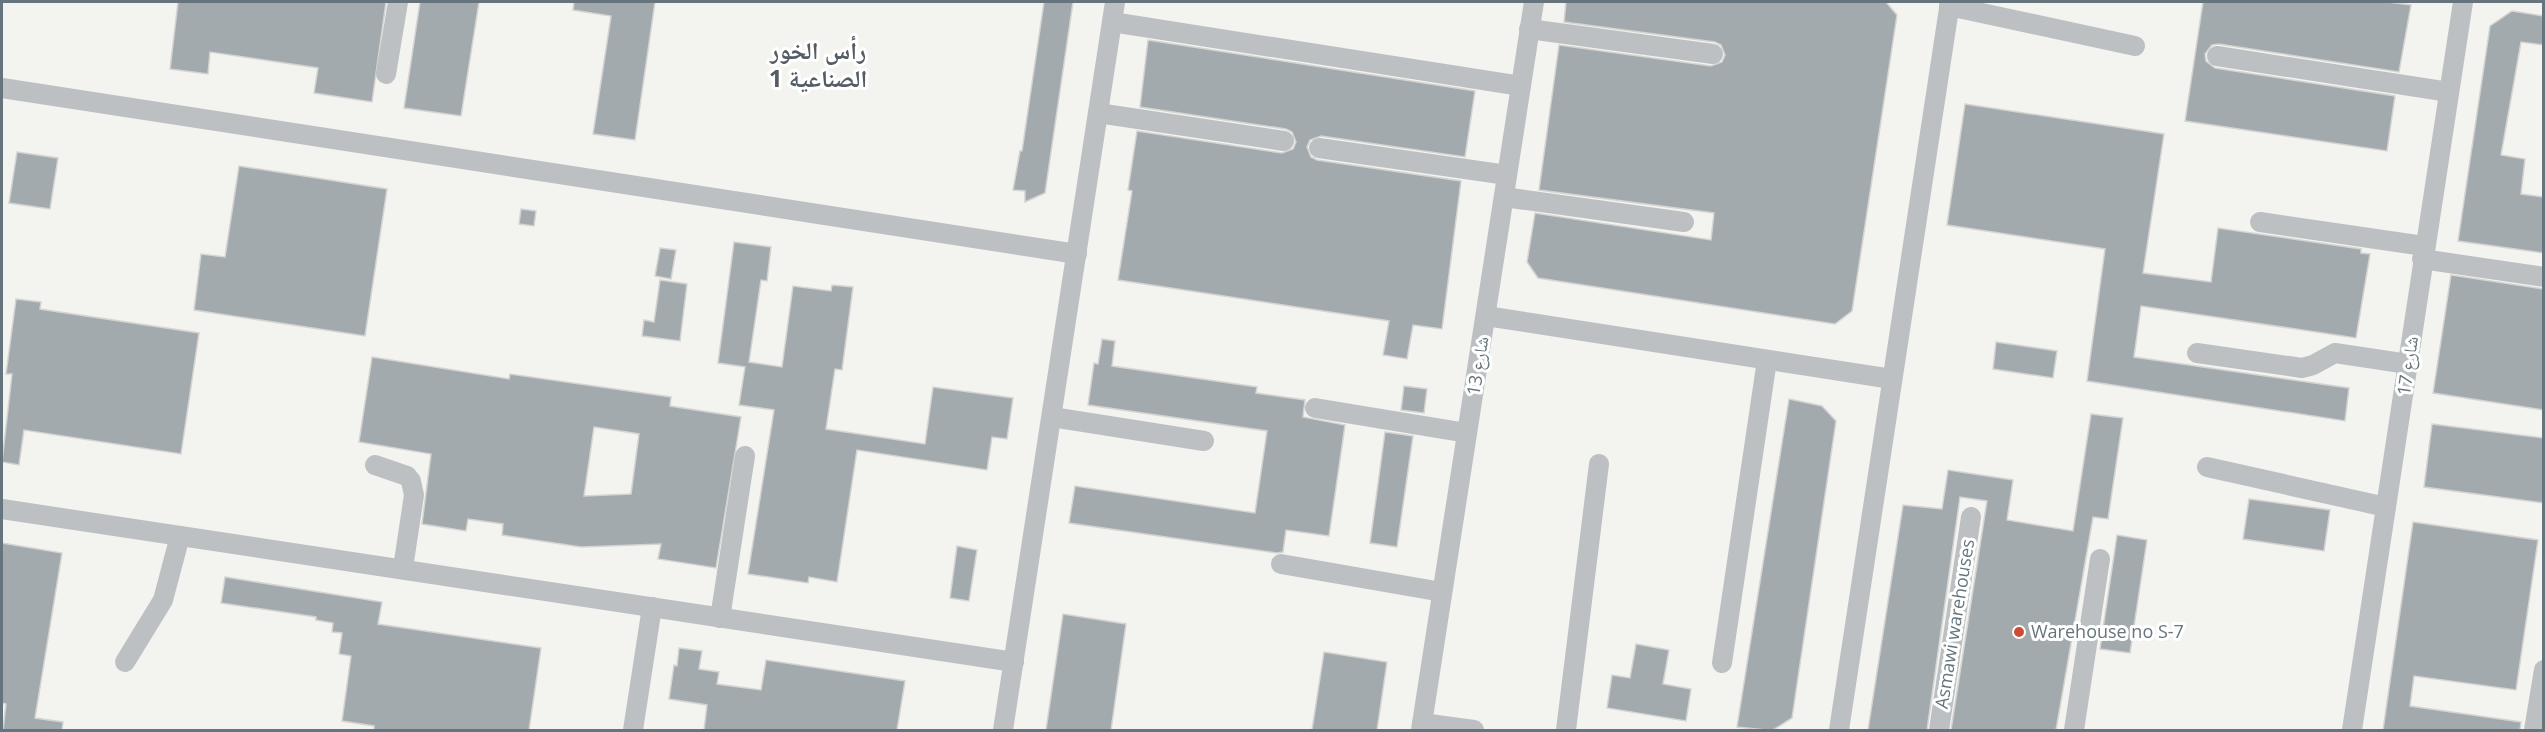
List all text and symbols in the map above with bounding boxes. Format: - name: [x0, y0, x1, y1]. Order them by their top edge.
- district label: رأس الخور الصناعية 1: [769, 33, 867, 94]
- street label: شارع 13: [1461, 335, 1494, 397]
- street label: شارع 17: [2391, 335, 2423, 397]
- street label: Asmawi warehouses: [1929, 537, 1979, 710]
- place label: Warehouse no S-7: [2031, 619, 2184, 643]
- marker: Warehouse no S-7: [2012, 625, 2026, 639]

